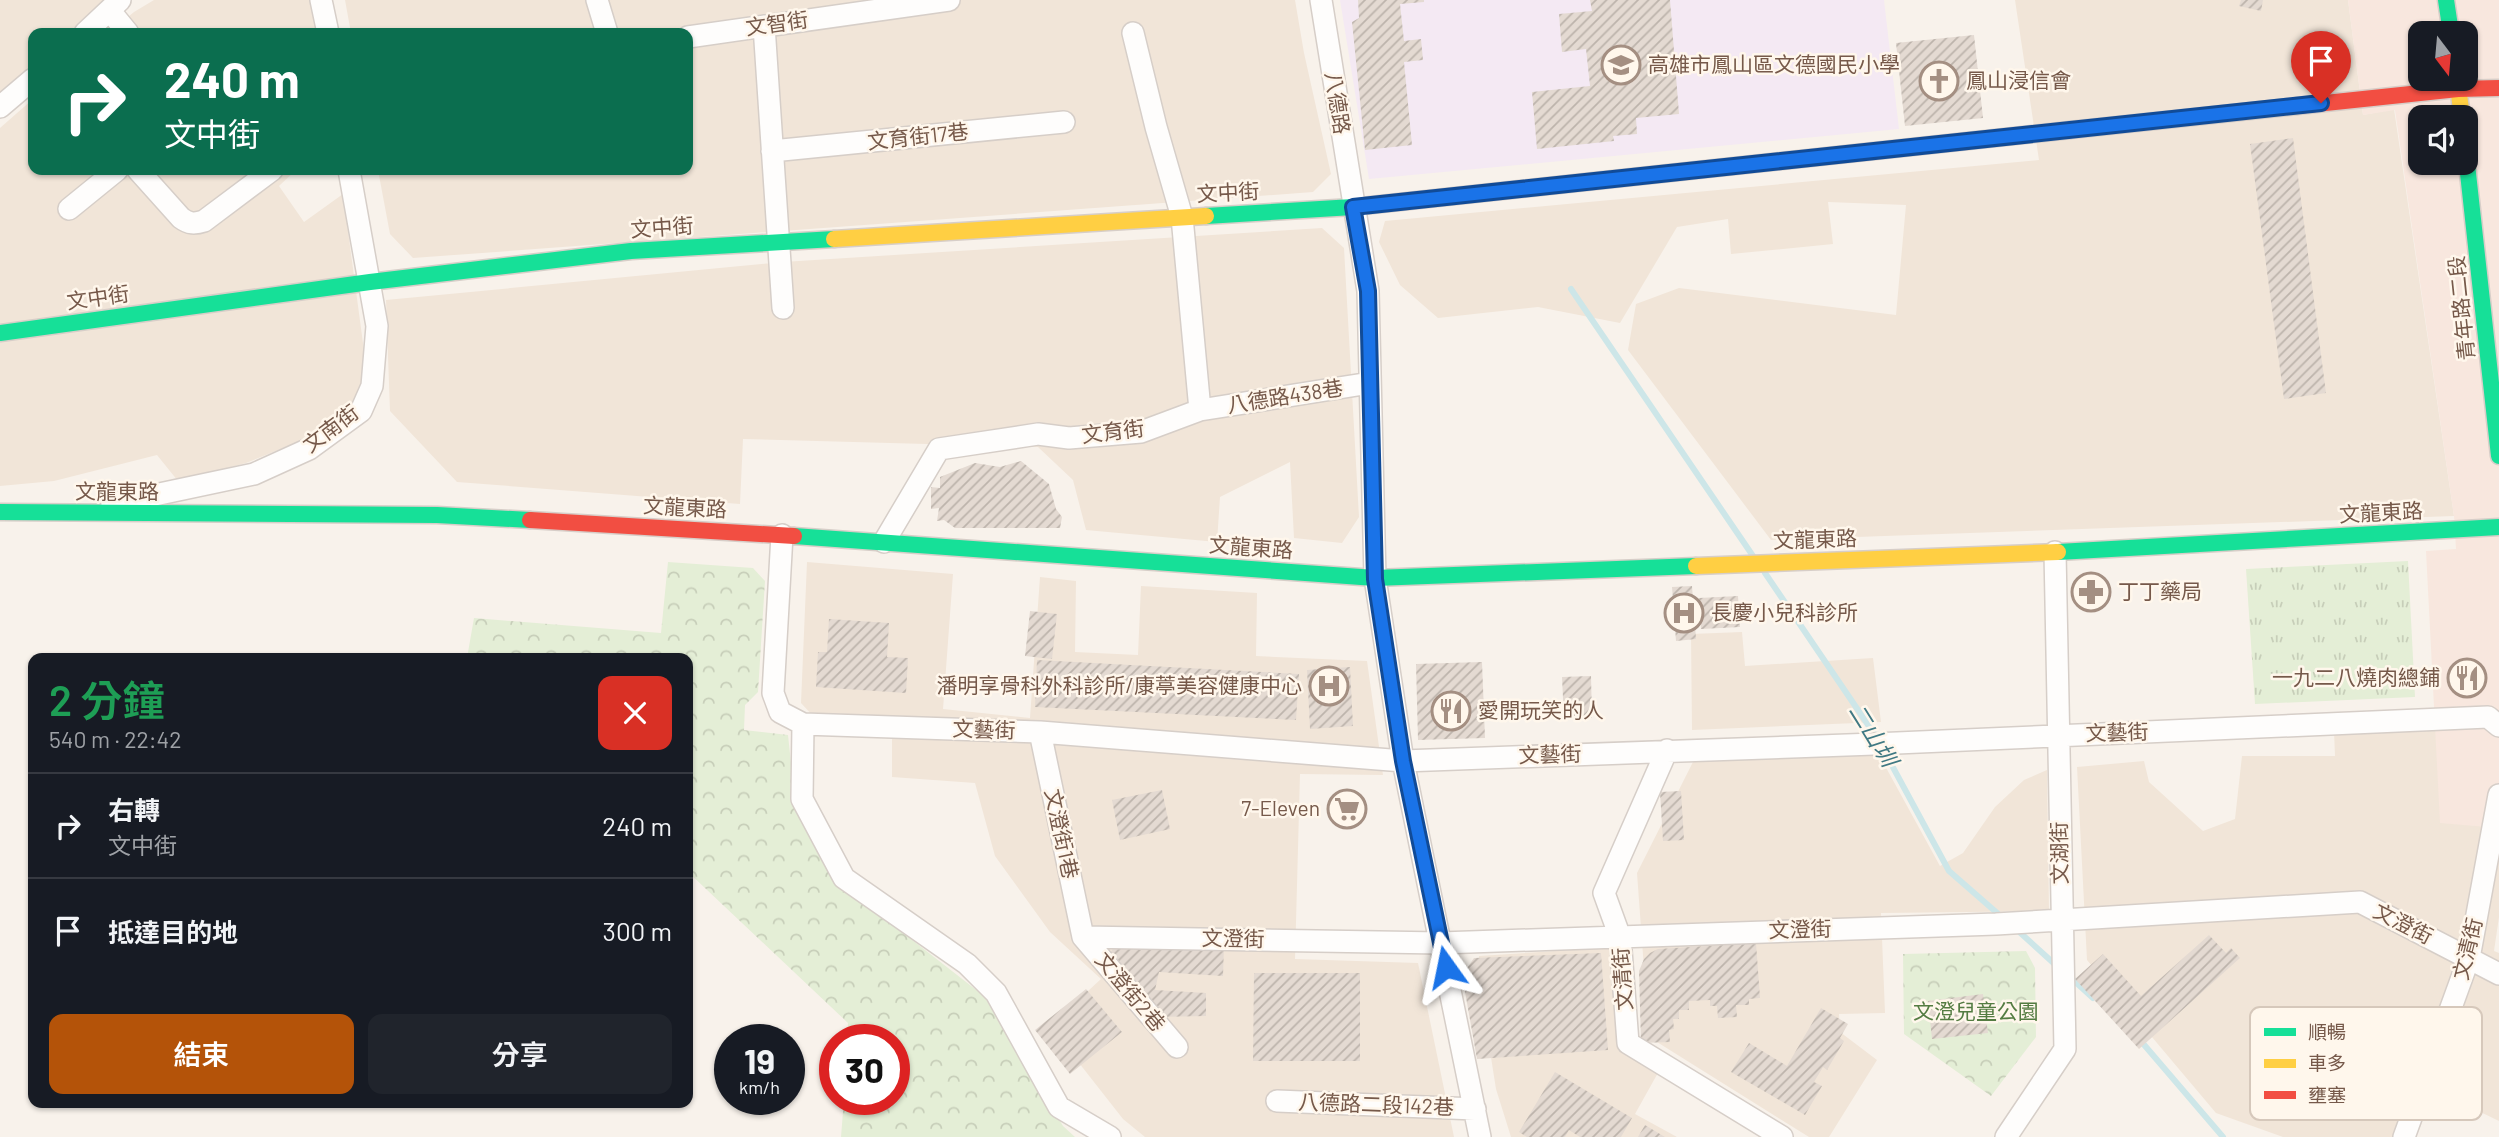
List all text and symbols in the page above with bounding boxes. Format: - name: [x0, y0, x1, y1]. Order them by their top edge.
- street label: 文智街: [744, 6, 810, 39]
- north arrow: [2408, 21, 2478, 91]
- map controls: [2408, 21, 2478, 175]
- pin: [2291, 31, 2351, 103]
- icon: arrive: [2302, 42, 2340, 80]
- school or university icon: 高雄市鳳山區文德國民小學: [1600, 44, 1642, 86]
- text: 240 m: [164, 49, 300, 108]
- place label: 高雄市鳳山區文德國民小學: [1648, 51, 1900, 76]
- icon: right: [49, 56, 140, 147]
- church icon: 鳳山浸信會: [1918, 60, 1960, 102]
- place label: 鳳山浸信會: [1966, 67, 2071, 92]
- street label: 八德路: [1321, 70, 1356, 136]
- button: sound: [2408, 105, 2478, 175]
- text: 文中街: [164, 114, 260, 152]
- street label: 文育街17巷: [866, 118, 970, 153]
- street label: 文中街: [1196, 177, 1260, 206]
- street label: 文中街: [630, 212, 694, 241]
- street label: 青年路二段: [2443, 255, 2478, 362]
- street label: 文中街: [65, 280, 131, 313]
- street label: 八德路438巷: [1225, 374, 1345, 417]
- street label: 文南街: [297, 399, 363, 457]
- street label: 文育街: [1080, 414, 1146, 447]
- street label: 文龍東路: [75, 478, 159, 503]
- street label: 文龍東路: [642, 492, 728, 521]
- street label: 文龍東路: [2338, 497, 2424, 526]
- street label: 文龍東路: [1773, 525, 1857, 552]
- street label: 文龍東路: [1208, 531, 1294, 562]
- pharmacy icon: 丁丁藥局: [2070, 571, 2112, 613]
- place label: 丁丁藥局: [2118, 578, 2202, 603]
- hospital icon: 長慶小兒科診所: [1663, 592, 1705, 634]
- place label: 長慶小兒科診所: [1711, 599, 1858, 624]
- restaurant icon: 一九二八燒肉總鋪: [2446, 657, 2488, 699]
- place label: 一九二八燒肉總鋪: [2272, 664, 2440, 689]
- hospital icon: 潘明享骨科外科診所/康葶美容健康中心: [1308, 665, 1350, 707]
- place label: 潘明享骨科外科診所/康葶美容健康中心: [937, 672, 1302, 697]
- text: 2 分鐘: [49, 674, 165, 724]
- button: close: [598, 676, 672, 750]
- restaurant icon: 愛開玩笑的人: [1430, 690, 1472, 732]
- place label: 愛開玩笑的人: [1478, 697, 1604, 722]
- water label: 二山圳: [1844, 698, 1906, 774]
- street label: 文藝街: [952, 715, 1016, 742]
- street label: 文藝街: [2085, 718, 2149, 745]
- text: 540 m · 22:42: [49, 725, 182, 753]
- street label: 文藝街: [1518, 740, 1582, 767]
- street label: 文澄街1巷: [1041, 786, 1084, 881]
- supermarket icon: 7-Eleven: [1326, 788, 1368, 830]
- text: 右轉: [108, 794, 160, 825]
- place label: 7-Eleven: [1241, 795, 1320, 820]
- icon: right: [49, 807, 87, 845]
- text: 240 m: [602, 810, 672, 841]
- street label: 文湖街: [2045, 821, 2072, 885]
- text: 文中街: [108, 831, 177, 859]
- street label: 文澄街: [2370, 897, 2437, 948]
- icon: arrive: [49, 912, 87, 950]
- text: 300 m: [603, 915, 672, 946]
- street label: 文澄街: [1768, 915, 1832, 942]
- street label: 文清街: [2447, 915, 2486, 982]
- text: 抵達目的地: [108, 916, 238, 947]
- street label: 文澄街: [1201, 924, 1265, 951]
- position arrow: [1409, 930, 1483, 1004]
- street label: 文澄街2巷: [1091, 947, 1171, 1036]
- street label: 文清街: [1607, 947, 1636, 1011]
- park label: 文澄兒童公園: [1913, 998, 2039, 1023]
- legend: [2250, 1007, 2482, 1120]
- button: 結束: [49, 1014, 354, 1094]
- button: 分享: [368, 1014, 672, 1094]
- text: 順暢: [2308, 1020, 2346, 1043]
- speed limit sign: 30: [819, 1024, 910, 1115]
- text: 19: [744, 1039, 775, 1081]
- text: 車多: [2308, 1051, 2346, 1074]
- text: km/h: [739, 1076, 780, 1098]
- text: 壅塞: [2308, 1083, 2346, 1106]
- street label: 八德路二段142巷: [1298, 1088, 1455, 1119]

